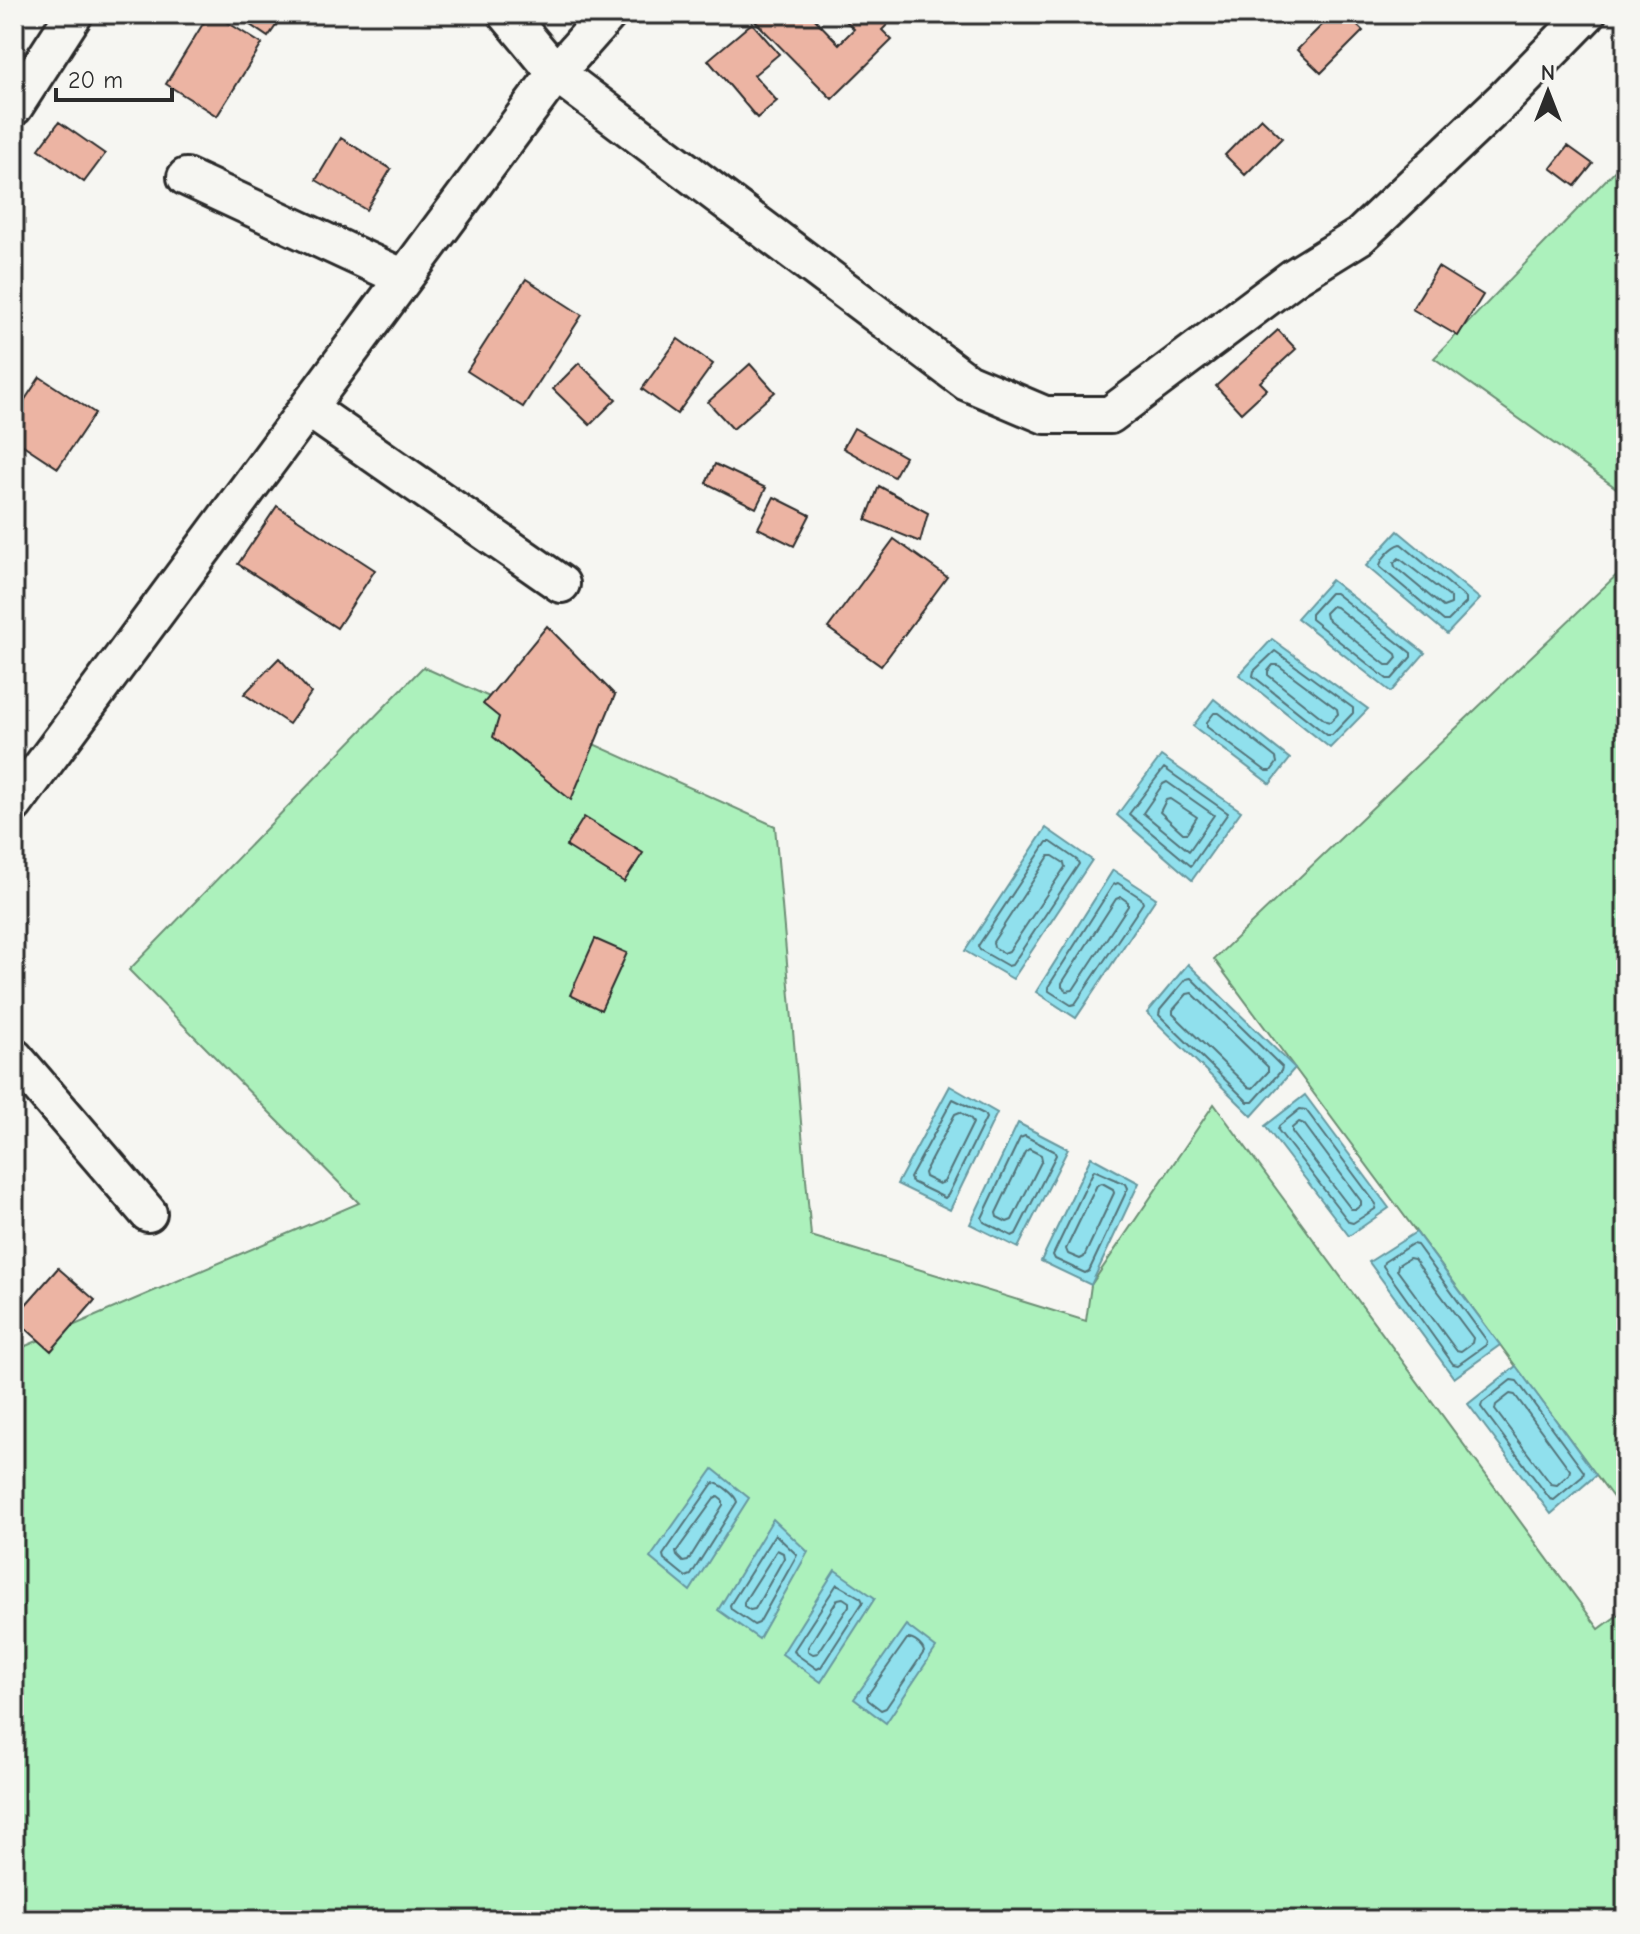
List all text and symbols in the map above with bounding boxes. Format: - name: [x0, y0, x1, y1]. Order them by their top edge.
- scale bar: [56, 52, 172, 102]
- north arrow: [1508, 52, 1588, 132]
- text: N: [1541, 60, 1555, 86]
- text: 20 m: [68, 66, 123, 94]

